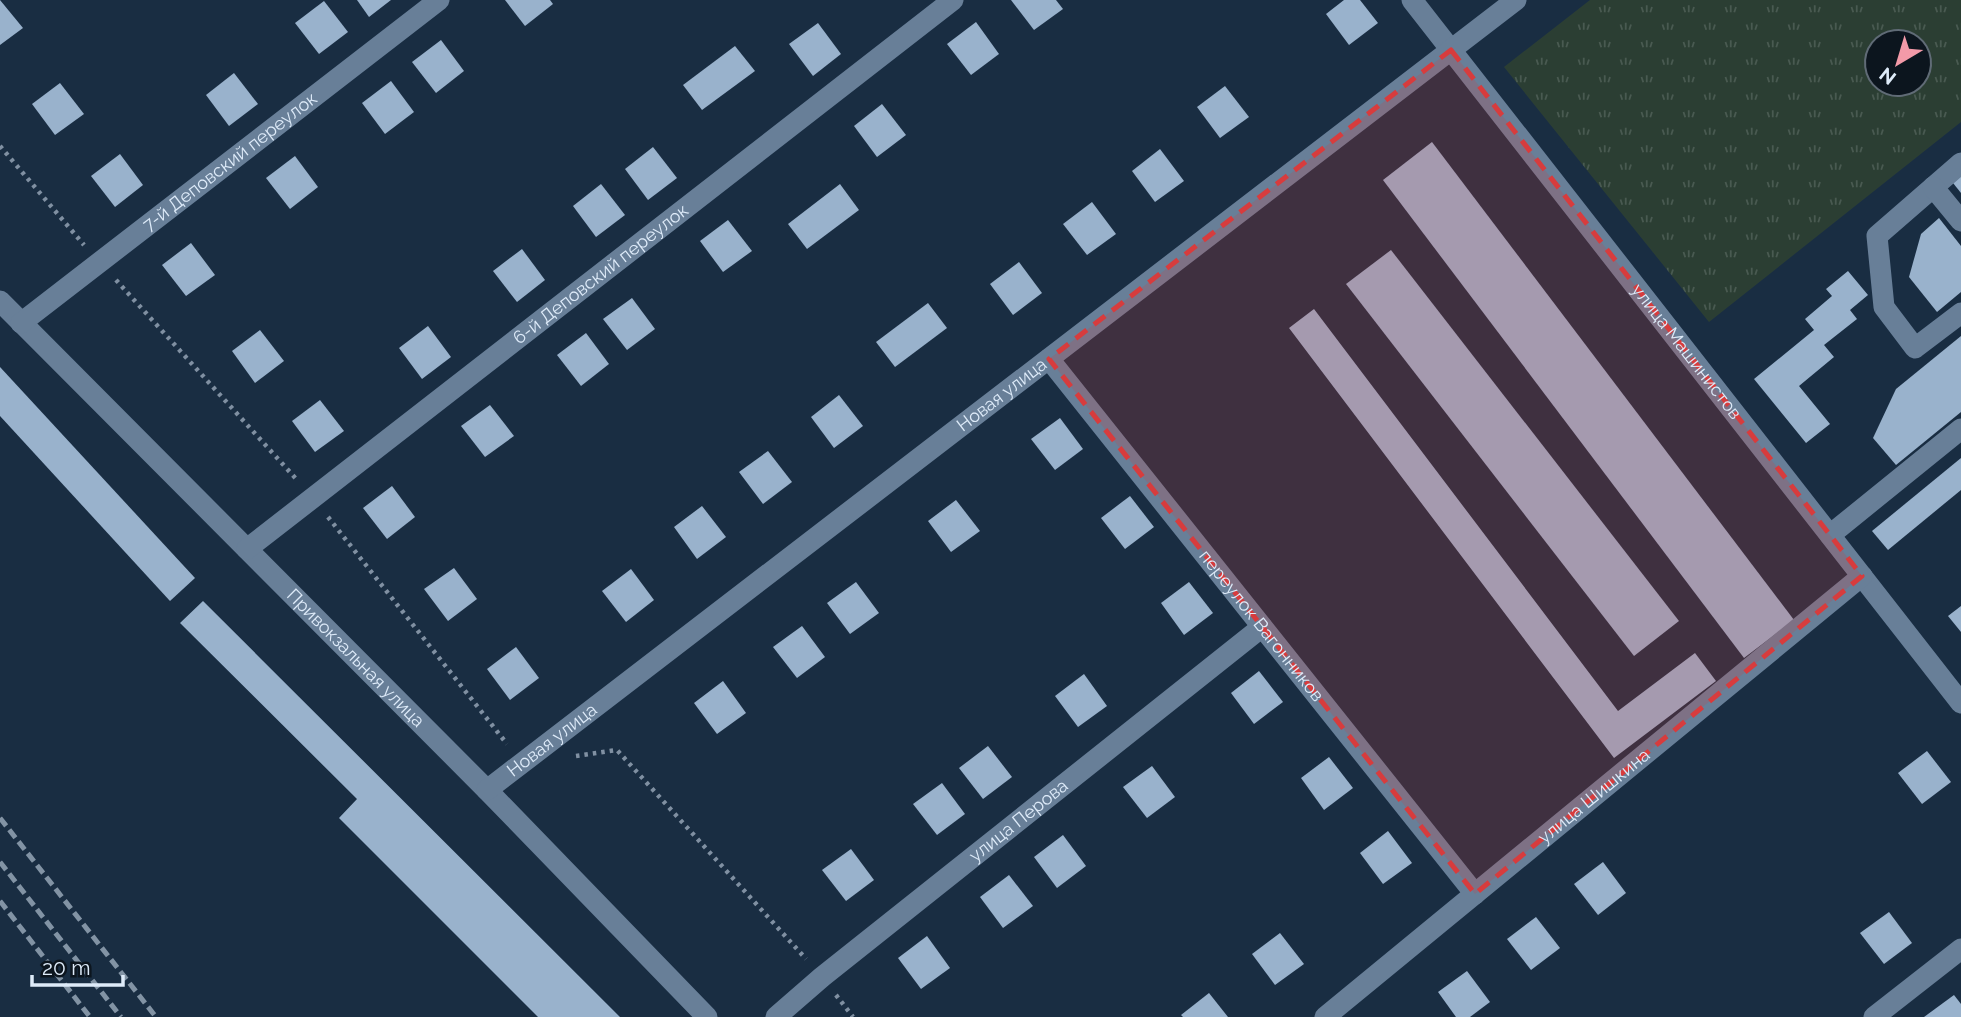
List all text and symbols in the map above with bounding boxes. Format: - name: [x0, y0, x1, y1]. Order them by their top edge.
- north arrow: [1863, 28, 1933, 98]
- text: N: [1875, 63, 1900, 90]
- street label: 7-й Деповский переулок: [138, 87, 321, 235]
- street label: 6-й Деповский переулок: [509, 199, 692, 348]
- street label: улица Машинистов: [1627, 279, 1746, 423]
- street label: Новая улица: [952, 353, 1051, 436]
- street label: переулок Вагонников: [1195, 545, 1328, 705]
- street label: Привокзальная улица: [283, 584, 429, 731]
- street label: Новая улица: [503, 699, 601, 781]
- street label: улица Шишкина: [1534, 744, 1654, 848]
- street label: улица Перова: [965, 775, 1072, 866]
- scale bar: [32, 944, 122, 988]
- text: 20 m: [42, 955, 90, 980]

